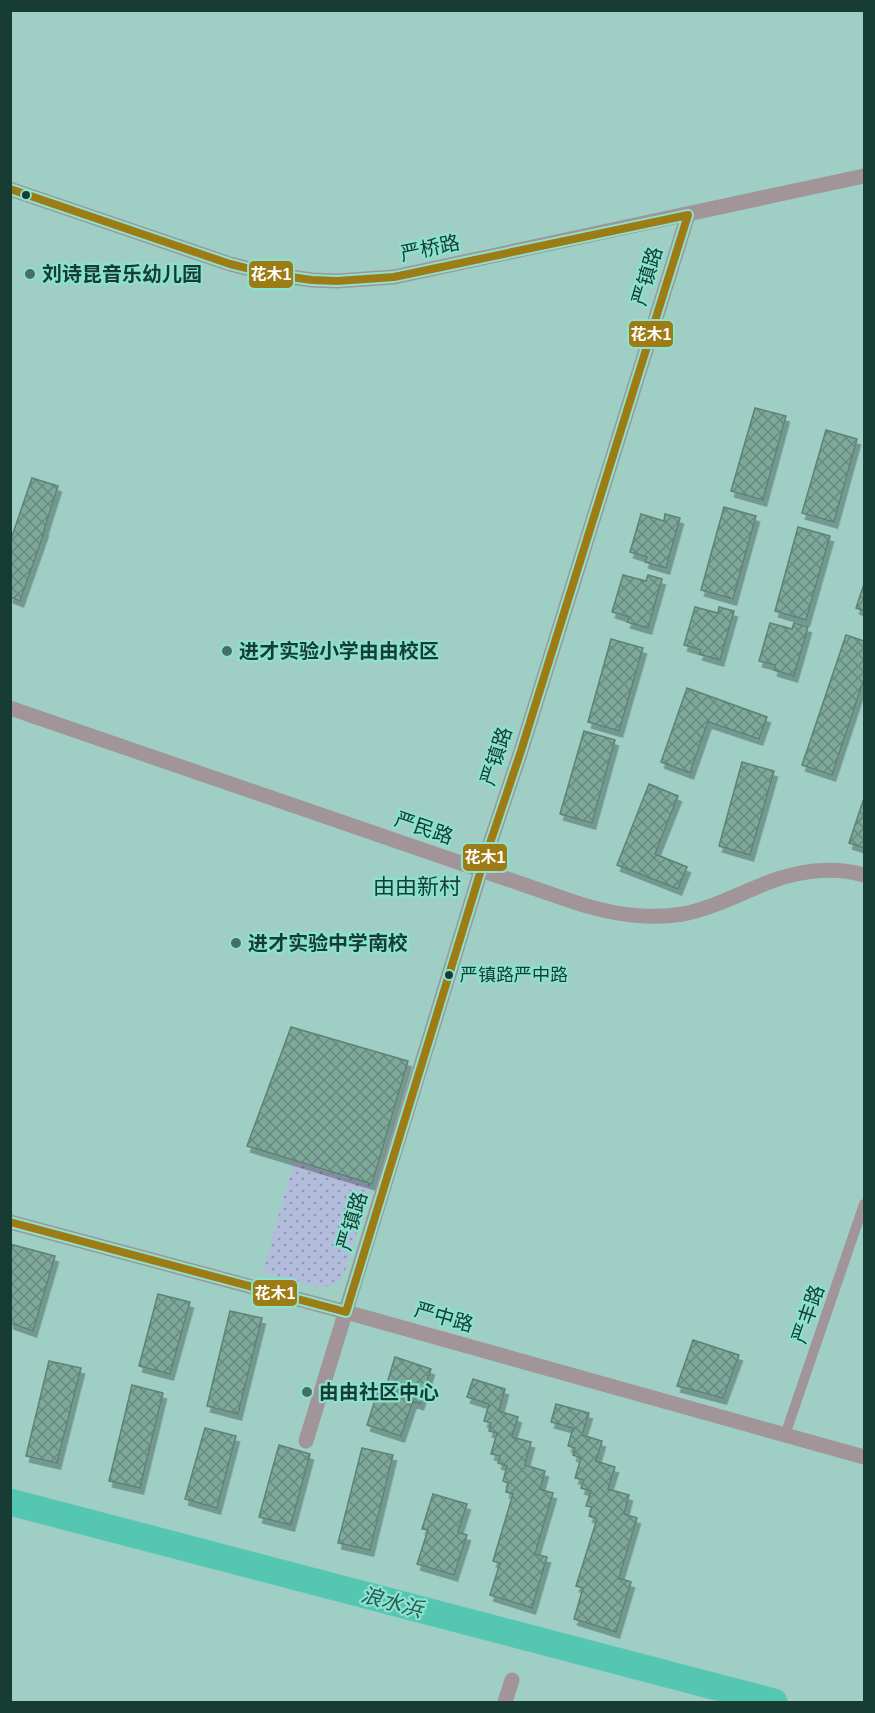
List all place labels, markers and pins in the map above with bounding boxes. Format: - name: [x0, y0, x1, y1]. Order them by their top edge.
- unlabelled marker: [20, 189, 32, 201]
- place label: 刘诗昆音乐幼儿园: [42, 263, 202, 285]
- marker: 刘诗昆音乐幼儿园: [23, 267, 37, 281]
- place label: 进才实验小学由由校区: [239, 640, 439, 662]
- marker: 进才实验小学由由校区: [220, 644, 234, 658]
- place label: 进才实验中学南校: [248, 932, 408, 954]
- marker: 进才实验中学南校: [229, 936, 243, 950]
- place label: 严镇路严中路: [460, 965, 568, 985]
- marker: 严镇路严中路: [443, 969, 455, 981]
- place label: 由由社区中心: [319, 1381, 439, 1403]
- marker: 由由社区中心: [300, 1385, 314, 1399]

